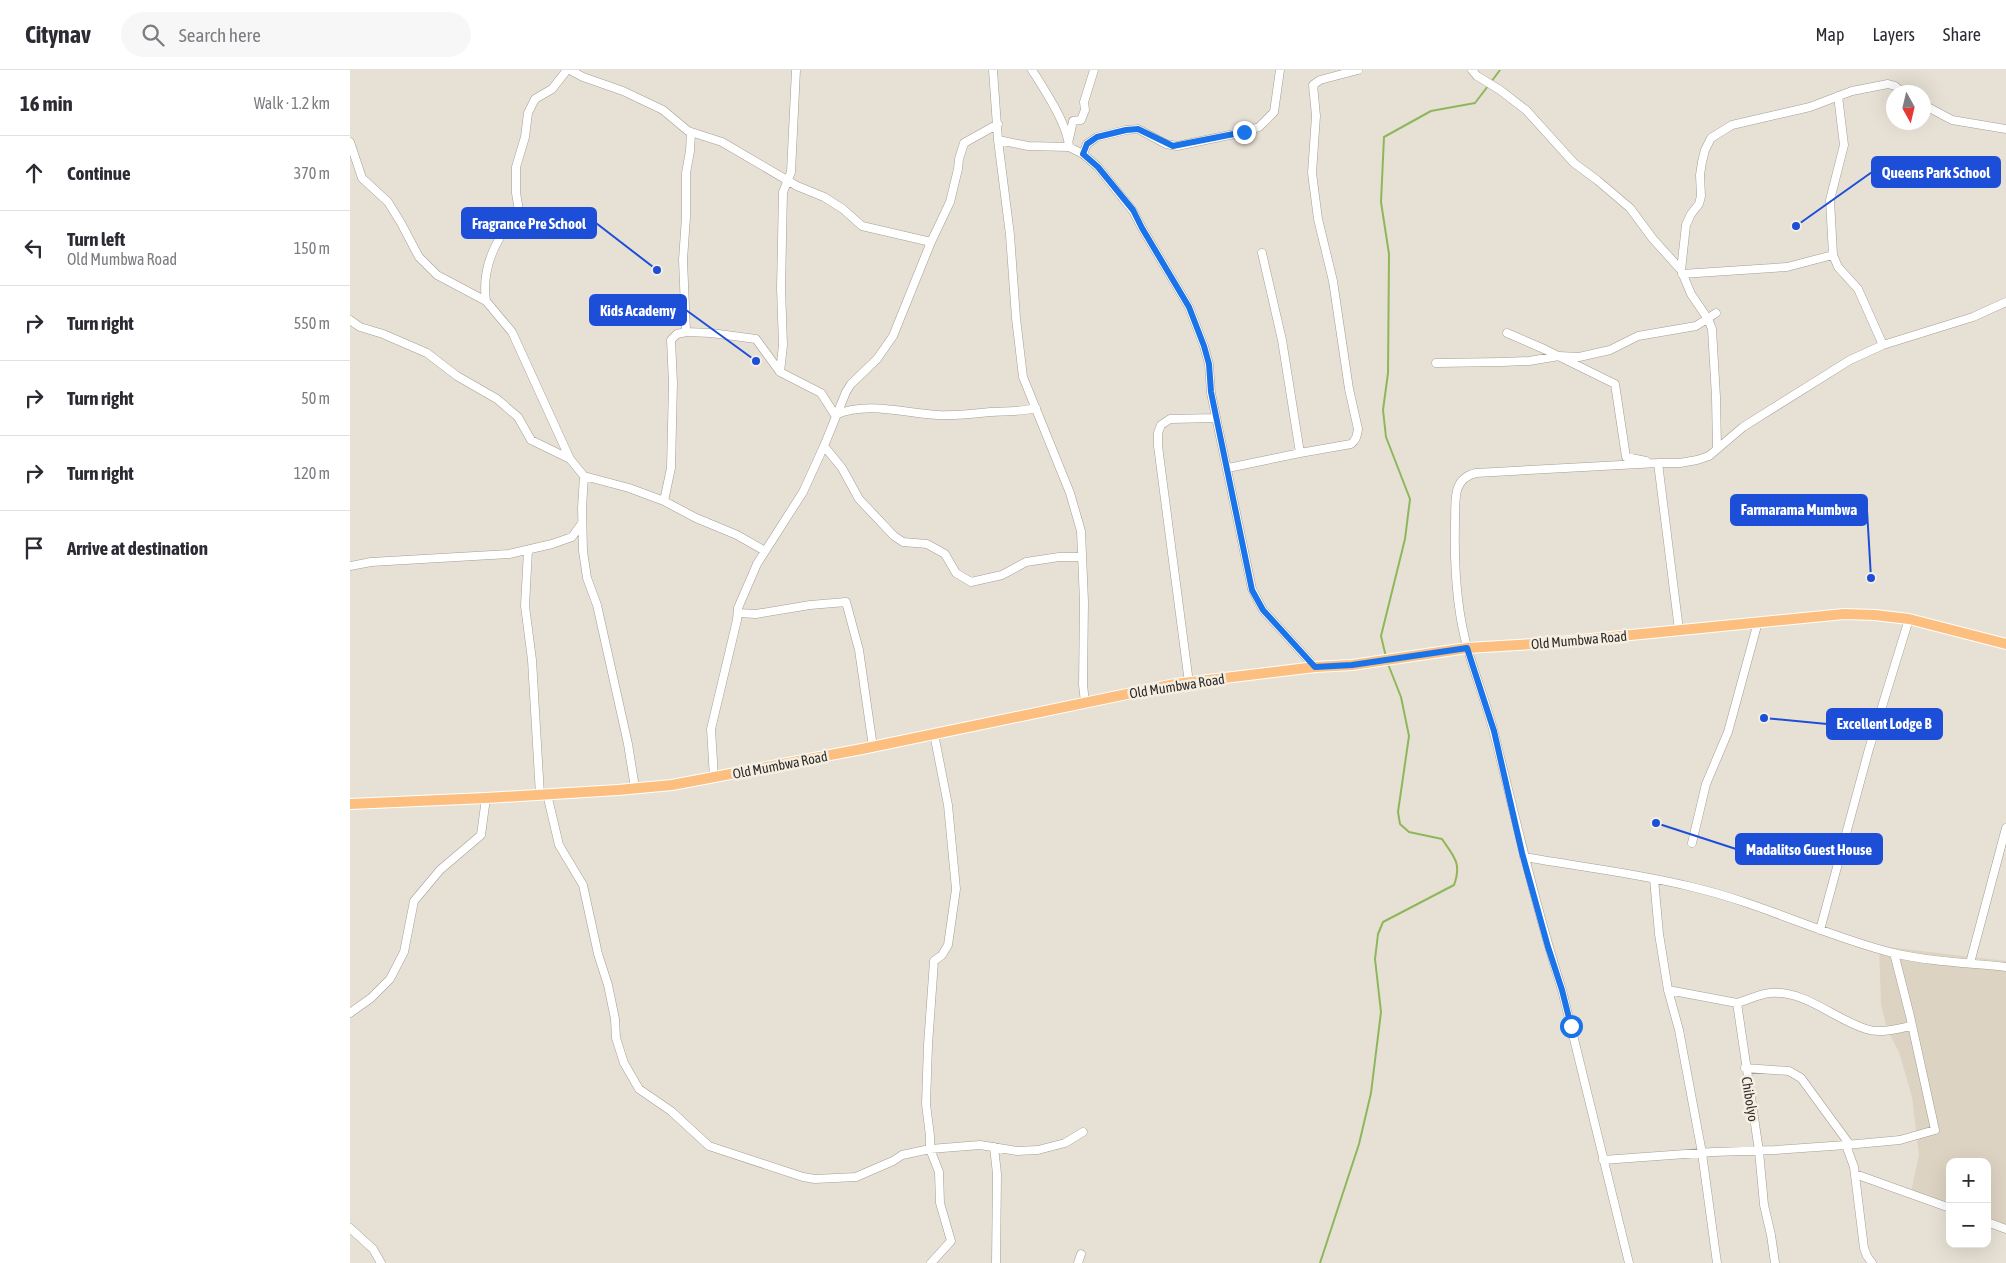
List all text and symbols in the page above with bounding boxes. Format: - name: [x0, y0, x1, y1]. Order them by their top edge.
- search box: [121, 12, 471, 57]
- text: Citynav: [25, 21, 91, 48]
- icon: search: [139, 21, 167, 49]
- text: Search here: [179, 24, 261, 46]
- text: Map: [1815, 24, 1844, 45]
- text: Layers: [1872, 24, 1915, 45]
- text: Share: [1943, 24, 1981, 45]
- north arrow: [1886, 85, 1931, 130]
- text: 16 min: [20, 91, 73, 115]
- text: Walk · 1.2 km: [254, 94, 330, 112]
- route end: [1233, 121, 1256, 144]
- callout: Queens Park School: [1872, 157, 2000, 187]
- icon: ahead: [20, 159, 48, 187]
- text: Continue: [67, 162, 131, 184]
- text: 370 m: [294, 164, 330, 182]
- text: Queens Park School: [1882, 164, 1991, 181]
- callout: Fragrance Pre School: [462, 208, 596, 238]
- text: Fragrance Pre School: [472, 215, 587, 232]
- text: Turn left: [67, 228, 125, 250]
- icon: left: [20, 234, 48, 262]
- text: 150 m: [294, 239, 330, 257]
- text: Old Mumbwa Road: [67, 250, 177, 268]
- callout: Kids Academy: [590, 295, 686, 325]
- text: Kids Academy: [600, 302, 677, 319]
- icon: right: [20, 309, 48, 337]
- text: Turn right: [67, 312, 134, 334]
- text: 550 m: [294, 314, 330, 332]
- icon: right: [20, 384, 48, 412]
- text: Turn right: [67, 387, 134, 409]
- text: 50 m: [301, 389, 330, 407]
- icon: right: [20, 459, 48, 487]
- text: Turn right: [67, 462, 134, 484]
- text: 120 m: [294, 464, 330, 482]
- callout: Farmarama Mumbwa: [1731, 495, 1867, 525]
- text: Farmarama Mumbwa: [1741, 501, 1857, 518]
- icon: arrive: [20, 534, 48, 562]
- text: Arrive at destination: [67, 537, 208, 559]
- street label: Old Mumbwa Road: [1530, 628, 1628, 652]
- street label: Old Mumbwa Road: [1128, 671, 1226, 701]
- callout: Excellent Lodge B: [1827, 709, 1942, 739]
- text: Excellent Lodge B: [1836, 715, 1932, 732]
- street label: Old Mumbwa Road: [731, 748, 829, 782]
- callout: Madalitso Guest House: [1736, 834, 1882, 864]
- text: Madalitso Guest House: [1746, 841, 1872, 858]
- route start: [1560, 1015, 1583, 1038]
- street label: Chibolyo: [1739, 1075, 1761, 1123]
- map controls: [1946, 1158, 1991, 1248]
- button: +: [1946, 1158, 1991, 1203]
- button: −: [1946, 1203, 1991, 1248]

